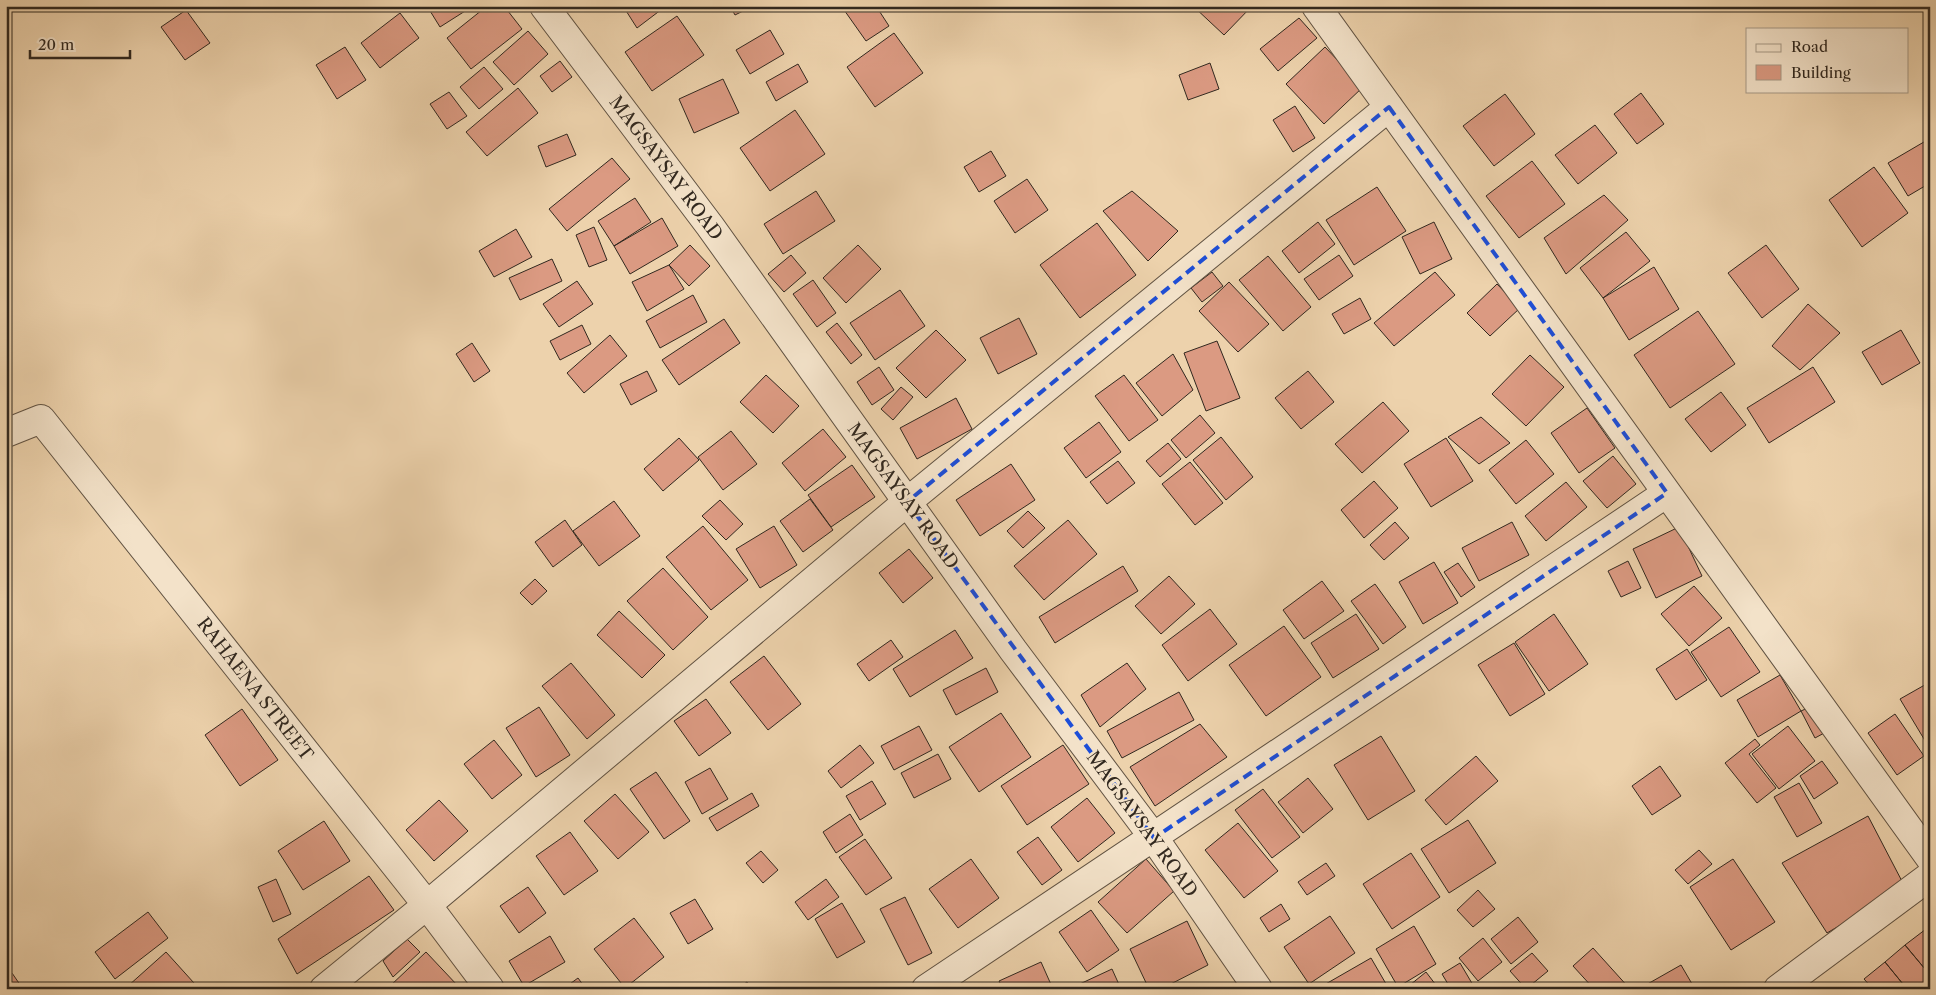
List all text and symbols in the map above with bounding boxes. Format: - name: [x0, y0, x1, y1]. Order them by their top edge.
- scale bar: [30, 28, 130, 60]
- legend: [1746, 28, 1908, 92]
- text: 20 m: [38, 35, 74, 54]
- text: Road: [1791, 37, 1828, 56]
- text: Building: [1791, 63, 1851, 82]
- street label: MAGSAYSAY ROAD: [605, 92, 727, 244]
- street label: MAGSAYSAY ROAD: [843, 419, 963, 573]
- street label: RAHAENA STREET: [192, 613, 318, 765]
- street label: MAGSAYSAY ROAD: [1082, 747, 1202, 901]

